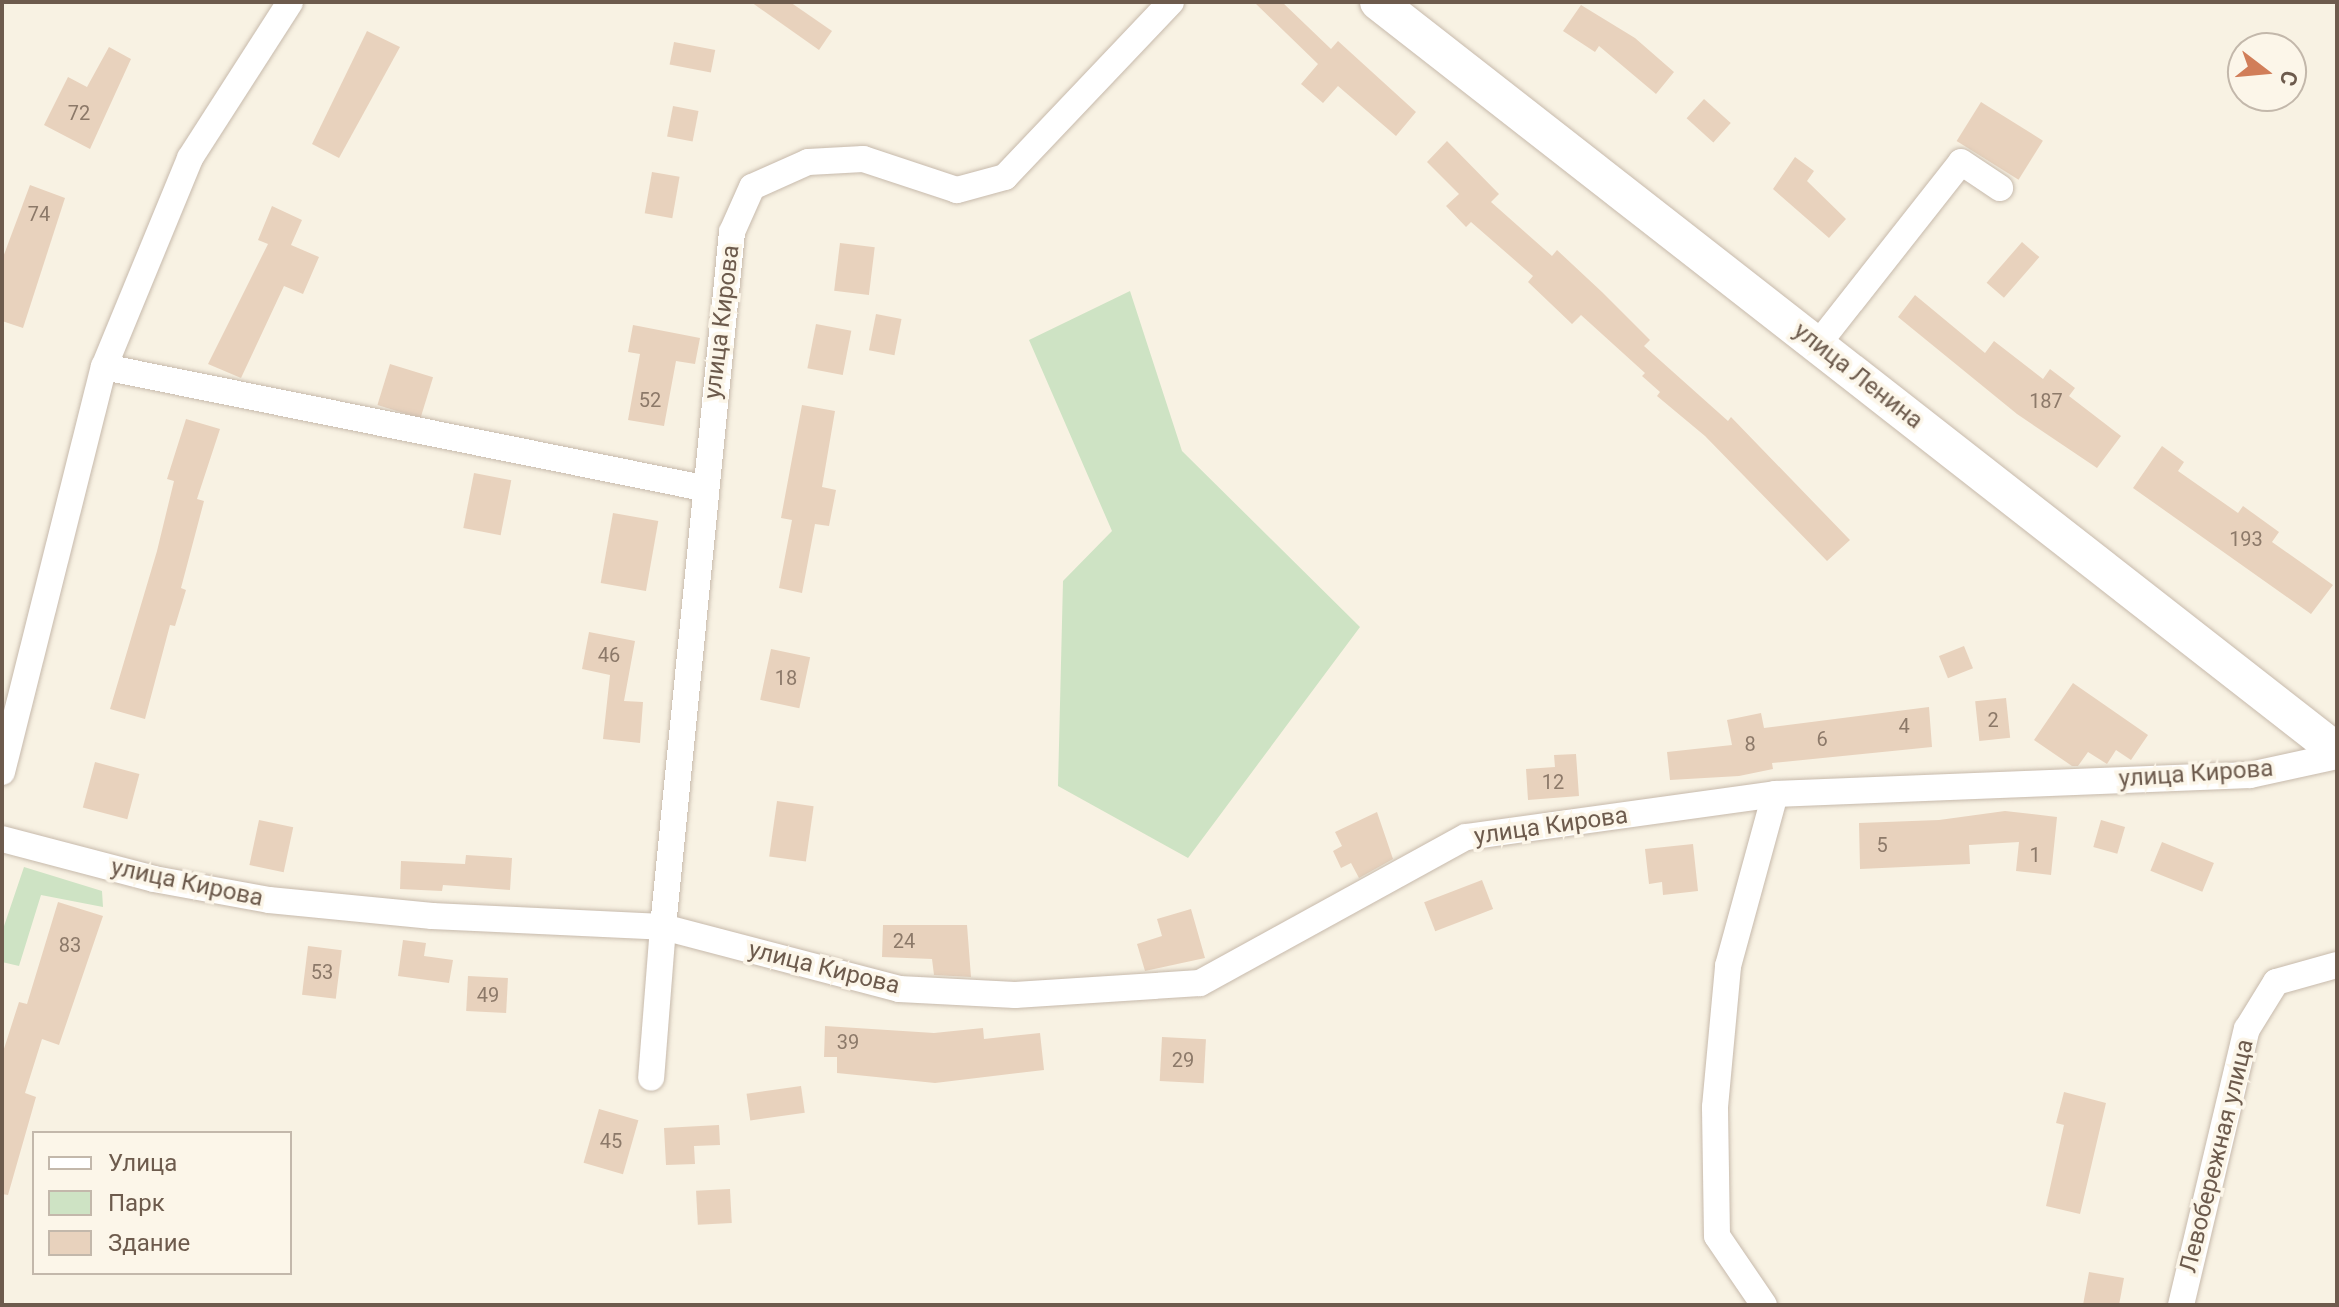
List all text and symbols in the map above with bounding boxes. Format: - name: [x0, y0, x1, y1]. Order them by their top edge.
- north arrow: [2227, 32, 2307, 112]
- text: С: [2275, 68, 2303, 89]
- house number: 72: [68, 101, 90, 125]
- house number: 74: [28, 202, 50, 226]
- street label: улица Кирова: [698, 243, 746, 401]
- street label: улица Ленина: [1788, 317, 1928, 435]
- house number: 52: [639, 388, 661, 412]
- house number: 187: [2029, 389, 2063, 413]
- house number: 193: [2229, 527, 2263, 551]
- house number: 46: [598, 643, 620, 667]
- house number: 18: [775, 666, 797, 690]
- house number: 2: [1987, 708, 1999, 732]
- house number: 4: [1898, 714, 1910, 738]
- house number: 6: [1816, 727, 1828, 751]
- house number: 8: [1744, 732, 1756, 756]
- street label: улица Кирова: [2118, 754, 2274, 794]
- house number: 12: [1542, 770, 1564, 794]
- street label: улица Кирова: [1472, 801, 1630, 851]
- house number: 5: [1876, 833, 1888, 857]
- house number: 1: [2029, 843, 2041, 867]
- street label: улица Кирова: [108, 853, 266, 913]
- house number: 24: [893, 929, 915, 953]
- house number: 83: [59, 933, 81, 957]
- street label: улица Кирова: [745, 935, 903, 1001]
- house number: 53: [311, 960, 333, 984]
- house number: 49: [477, 983, 499, 1007]
- house number: 39: [837, 1030, 859, 1054]
- street label: Левобережная улица: [2174, 1036, 2260, 1276]
- house number: 29: [1172, 1048, 1194, 1072]
- house number: 45: [600, 1129, 622, 1153]
- legend: [32, 1131, 292, 1275]
- text: Улица: [108, 1149, 177, 1177]
- text: Парк: [108, 1189, 165, 1217]
- text: Здание: [108, 1229, 190, 1257]

